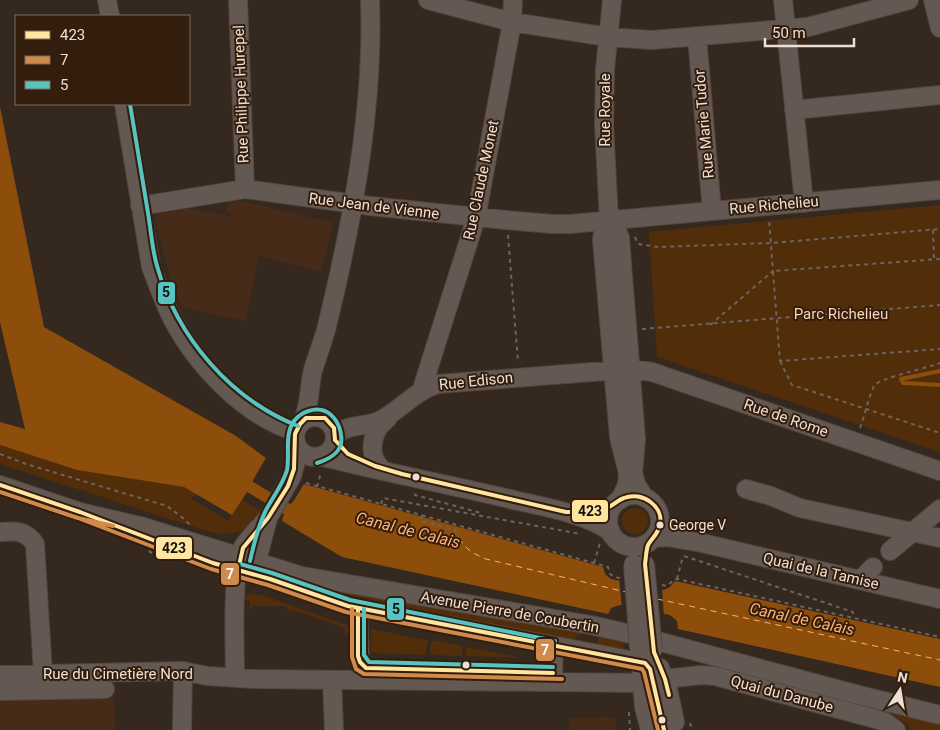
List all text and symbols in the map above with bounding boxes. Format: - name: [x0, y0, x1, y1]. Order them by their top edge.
- legend: [15, 15, 190, 105]
- scale bar: [765, 15, 854, 47]
- text: 50 m: [772, 24, 806, 42]
- street label: Rue Philippe Hurepel: [230, 25, 252, 163]
- text: 423: [60, 26, 85, 44]
- text: 7: [60, 51, 68, 69]
- street label: Rue Marie Tudor: [690, 69, 718, 179]
- street label: Rue Royale: [596, 73, 614, 147]
- text: 5: [60, 76, 68, 94]
- street label: Rue Claude Monet: [460, 118, 502, 242]
- street label: Rue Jean de Vienne: [308, 189, 440, 223]
- street label: Rue Richelieu: [729, 192, 819, 218]
- line badge: 5: [157, 281, 176, 305]
- text: 5: [162, 284, 170, 300]
- park label: Parc Richelieu: [794, 305, 888, 323]
- street label: Rue Edison: [438, 368, 514, 394]
- street label: Rue de Rome: [741, 395, 831, 441]
- unlabelled marker: [411, 472, 421, 482]
- line badge: 423: [571, 499, 609, 523]
- text: 423: [578, 503, 602, 519]
- water label: Canal de Calais: [354, 508, 462, 552]
- place label: George V: [669, 517, 726, 533]
- marker: George V: [655, 520, 665, 530]
- line badge: 423: [155, 536, 193, 560]
- text: 423: [162, 540, 186, 556]
- street label: Quai de la Tamise: [761, 549, 881, 593]
- line badge: 7: [220, 562, 240, 586]
- text: 7: [226, 566, 234, 582]
- street label: Avenue Pierre de Coubertin: [419, 587, 601, 637]
- line badge: 5: [386, 597, 405, 621]
- water label: Canal de Calais: [748, 599, 856, 639]
- text: 5: [392, 601, 400, 617]
- line badge: 7: [535, 638, 555, 662]
- text: 7: [541, 642, 549, 658]
- unlabelled marker: [461, 660, 471, 670]
- street label: Rue du Cimetière Nord: [43, 665, 193, 683]
- north arrow: [875, 665, 925, 715]
- text: N: [896, 668, 909, 686]
- street label: Quai du Danube: [729, 672, 835, 716]
- unlabelled marker: [657, 715, 667, 725]

